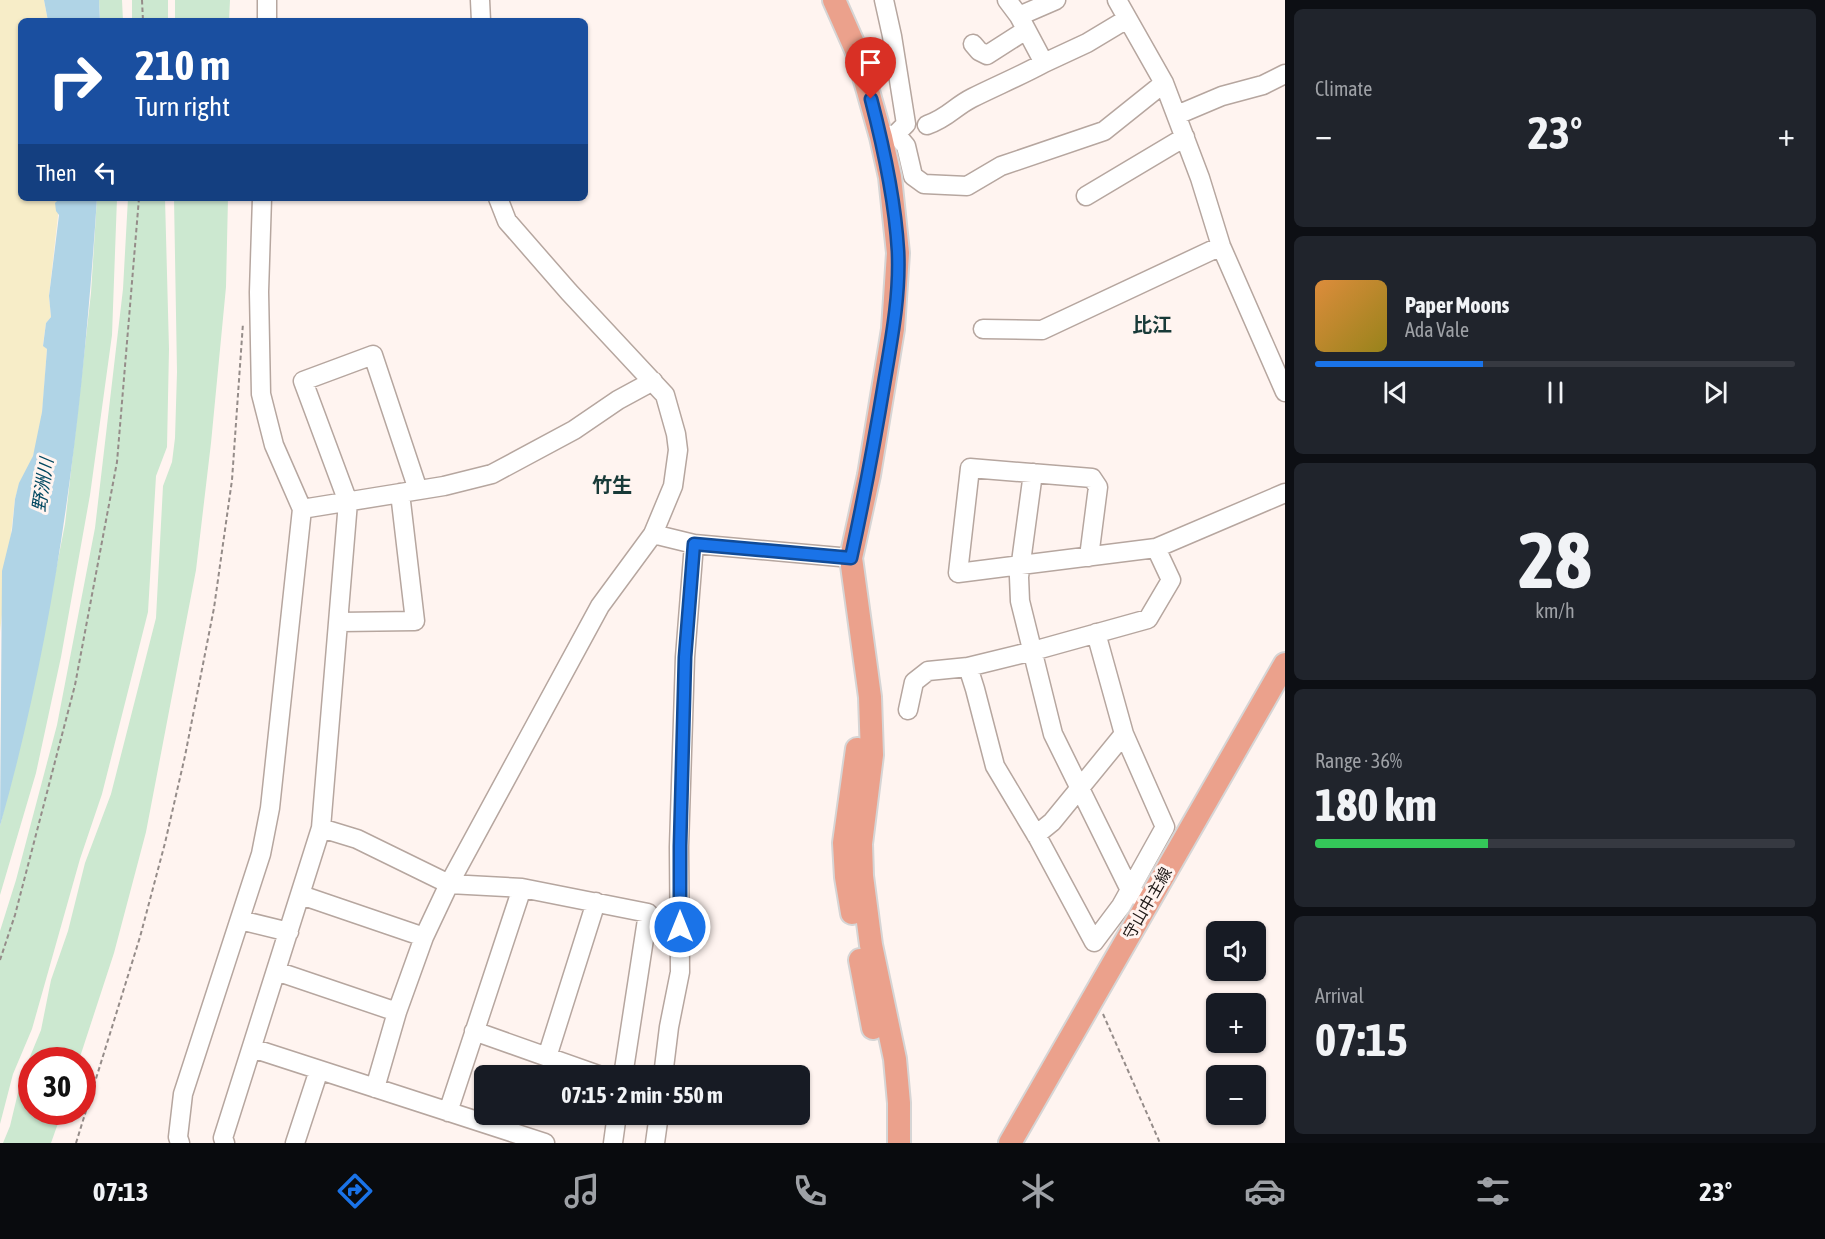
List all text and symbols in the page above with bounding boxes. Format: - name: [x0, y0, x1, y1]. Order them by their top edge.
- pin: [845, 37, 896, 99]
- text: 210 m: [135, 41, 230, 89]
- icon: right: [36, 42, 114, 120]
- icon: arrive: [854, 46, 887, 79]
- text: Climate: [1315, 77, 1372, 100]
- text: Turn right: [135, 91, 230, 122]
- text: 23°: [1528, 107, 1582, 159]
- text: −: [1315, 115, 1332, 153]
- text: +: [1778, 115, 1795, 153]
- icon: left: [89, 156, 122, 189]
- text: Then: [36, 160, 77, 186]
- text: Paper Moons: [1405, 292, 1509, 318]
- district label: 比江: [1132, 313, 1172, 336]
- text: Ada Vale: [1405, 318, 1469, 341]
- icon: previous: [1379, 376, 1412, 409]
- icon: pause: [1539, 376, 1572, 409]
- icon: next: [1699, 376, 1732, 409]
- water label: 野洲川: [28, 455, 57, 513]
- district label: 竹生: [592, 473, 632, 496]
- text: 28: [1518, 515, 1592, 605]
- text: km/h: [1535, 599, 1575, 622]
- text: Range · 36%: [1315, 749, 1402, 772]
- text: 180 km: [1315, 779, 1437, 831]
- street label: 守山中主線: [1119, 864, 1175, 942]
- position arrow: [648, 895, 712, 959]
- map controls: [1206, 921, 1266, 1125]
- button: sound: [1206, 921, 1266, 981]
- text: Arrival: [1315, 984, 1364, 1007]
- button: +: [1206, 993, 1266, 1053]
- text: 07:15: [1315, 1014, 1408, 1066]
- speed limit sign: 30: [18, 1047, 96, 1125]
- button: −: [1206, 1065, 1266, 1125]
- text: 07:15 · 2 min · 550 m: [561, 1082, 723, 1108]
- icon: directions: [334, 1170, 376, 1212]
- icon: music: [561, 1170, 603, 1212]
- icon: phone: [789, 1170, 831, 1212]
- icon: climate: [1017, 1170, 1059, 1212]
- icon: car: [1244, 1170, 1286, 1212]
- icon: filters: [1472, 1170, 1514, 1212]
- text: 07:13: [93, 1176, 148, 1207]
- text: 23°: [1699, 1176, 1732, 1207]

